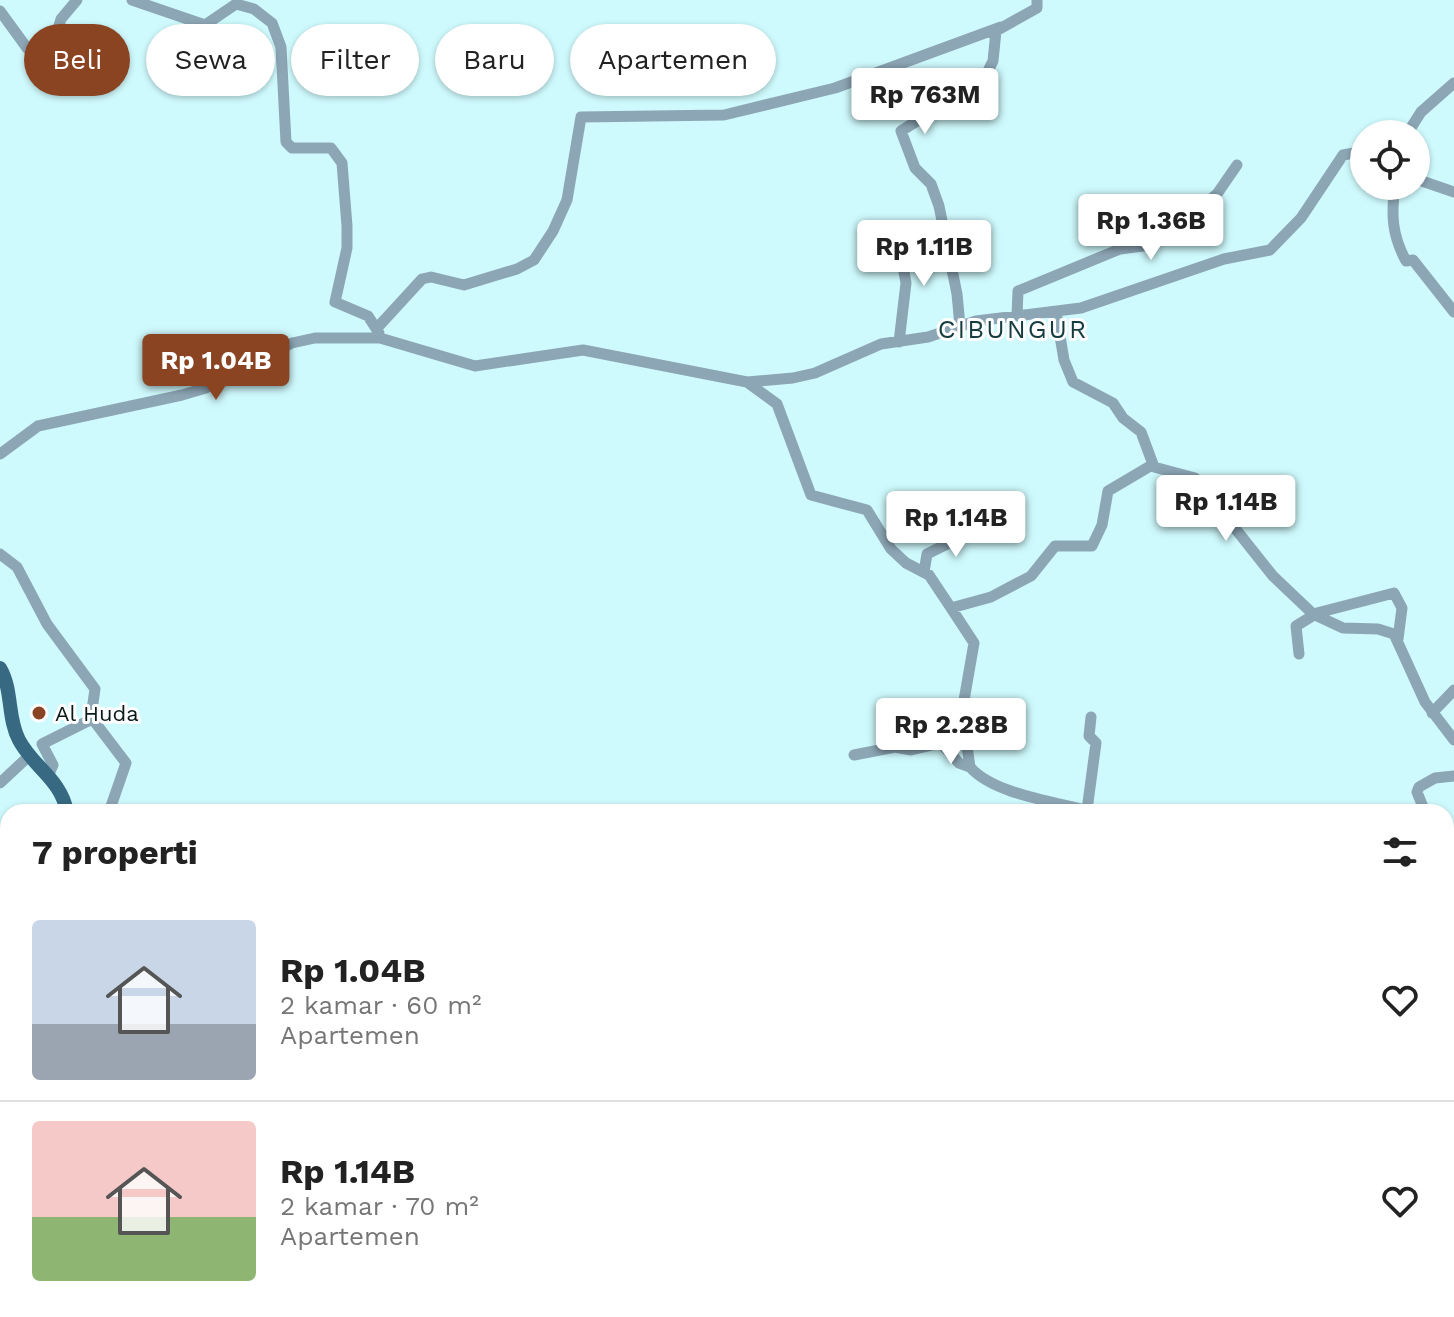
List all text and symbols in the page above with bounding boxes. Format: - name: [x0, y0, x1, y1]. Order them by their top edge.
- chip: Beli: [24, 24, 130, 96]
- chip: Sewa: [146, 24, 275, 96]
- chip: Filter: [291, 24, 419, 96]
- chip: Baru: [435, 24, 554, 96]
- chip: Apartemen: [570, 24, 776, 96]
- pin: Rp 763M: [851, 68, 999, 136]
- text: Rp 763M: [869, 79, 981, 109]
- map controls: [1350, 120, 1430, 200]
- button: locate: [1350, 120, 1430, 200]
- pin: Rp 1.36B: [1068, 194, 1234, 262]
- text: Rp 1.36B: [1096, 205, 1206, 235]
- pin: Rp 1.11B: [841, 220, 1007, 288]
- text: Rp 1.11B: [875, 231, 973, 261]
- district label: CIBUNGUR: [938, 314, 1088, 344]
- pin: Rp 1.04B: [133, 334, 299, 402]
- text: Rp 1.04B: [160, 345, 272, 375]
- pin: Rp 1.14B: [1143, 475, 1309, 543]
- text: Rp 1.14B: [1174, 486, 1278, 516]
- pin: Rp 1.14B: [873, 491, 1039, 559]
- text: Rp 1.14B: [904, 502, 1008, 532]
- pin: Rp 2.28B: [868, 698, 1034, 766]
- place label: Al Huda: [55, 701, 139, 726]
- marker: Al Huda: [30, 704, 48, 722]
- text: Rp 2.28B: [894, 709, 1008, 739]
- icon: filters: [1378, 830, 1422, 874]
- text: 7 properti: [32, 832, 198, 872]
- text: Rp 1.04B: [280, 950, 425, 990]
- icon: home: [96, 952, 192, 1048]
- icon: heart: [1378, 978, 1422, 1022]
- text: 2 kamar · 60 m²: [280, 990, 481, 1020]
- text: Apartemen: [280, 1020, 420, 1050]
- text: Rp 1.14B: [280, 1151, 415, 1191]
- icon: home: [96, 1153, 192, 1249]
- icon: heart: [1378, 1179, 1422, 1223]
- text: 2 kamar · 70 m²: [280, 1191, 479, 1221]
- text: Apartemen: [280, 1221, 420, 1251]

